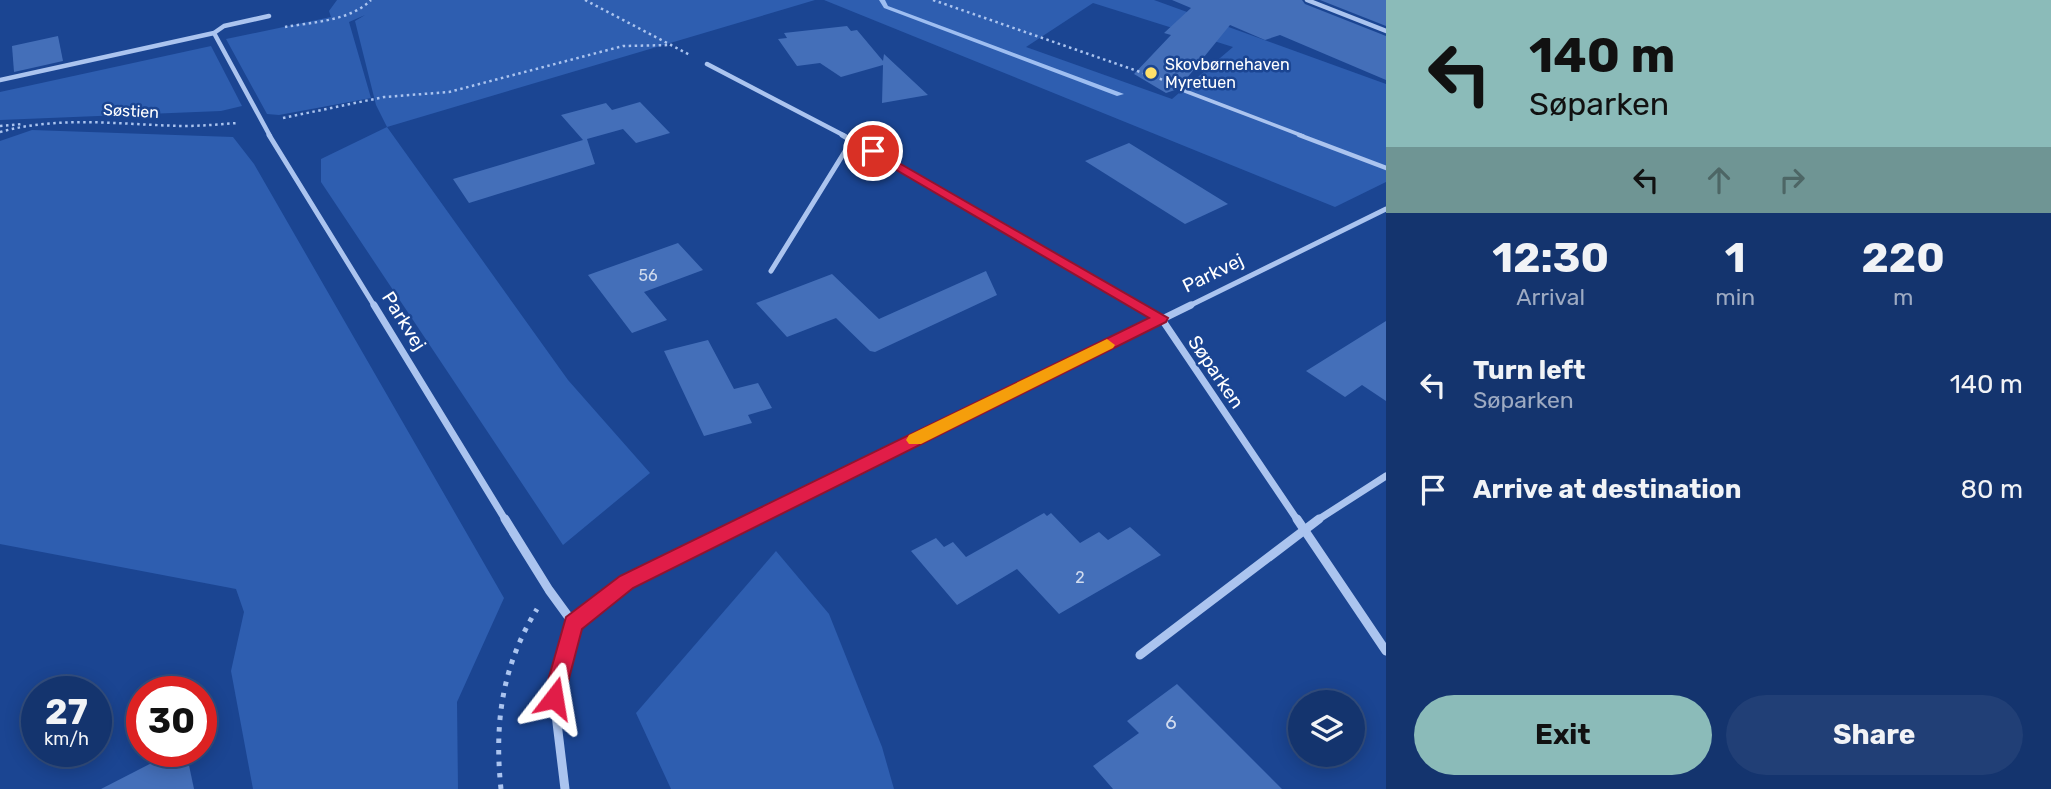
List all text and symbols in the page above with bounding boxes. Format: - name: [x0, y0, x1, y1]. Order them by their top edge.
- text: 140 m: [1529, 26, 1675, 84]
- icon: left: [1414, 28, 1505, 119]
- place label: Skovbørnehaven Myretuen: [1165, 55, 1290, 92]
- marker: Skovbørnehaven Myretuen: [1143, 65, 1159, 81]
- text: Søparken: [1529, 85, 1669, 123]
- street label: Søstien: [103, 100, 159, 122]
- pin: [843, 121, 903, 181]
- icon: arrive: [854, 132, 892, 170]
- icon: left: [1627, 161, 1665, 199]
- icon: ahead: [1700, 161, 1738, 199]
- icon: right: [1773, 161, 1811, 199]
- text: 12:30: [1492, 233, 1609, 283]
- text: 1: [1725, 233, 1746, 283]
- text: 220: [1862, 233, 1945, 283]
- street label: Parkvej: [1179, 248, 1247, 298]
- house number: 56: [638, 266, 658, 285]
- text: Arrival: [1516, 283, 1585, 311]
- text: min: [1715, 283, 1755, 311]
- text: m: [1893, 283, 1913, 311]
- street label: Parkvej: [377, 287, 431, 355]
- street label: Søparken: [1183, 331, 1249, 413]
- text: Turn left: [1473, 355, 1585, 386]
- icon: left: [1414, 366, 1452, 404]
- text: 140 m: [1950, 369, 2023, 400]
- text: Søparken: [1473, 386, 1574, 414]
- icon: arrive: [1414, 471, 1452, 509]
- text: Arrive at destination: [1473, 474, 1741, 505]
- text: 80 m: [1960, 474, 2023, 505]
- house number: 2: [1075, 568, 1085, 587]
- position arrow: [517, 661, 591, 735]
- speed limit sign: 30: [126, 676, 217, 767]
- map controls: [1288, 690, 1365, 767]
- button: layers: [1288, 690, 1365, 767]
- text: 27: [45, 691, 88, 733]
- button: Exit: [1414, 695, 1712, 775]
- button: Share: [1726, 695, 2023, 775]
- house number: 6: [1165, 711, 1177, 734]
- text: km/h: [44, 728, 89, 750]

